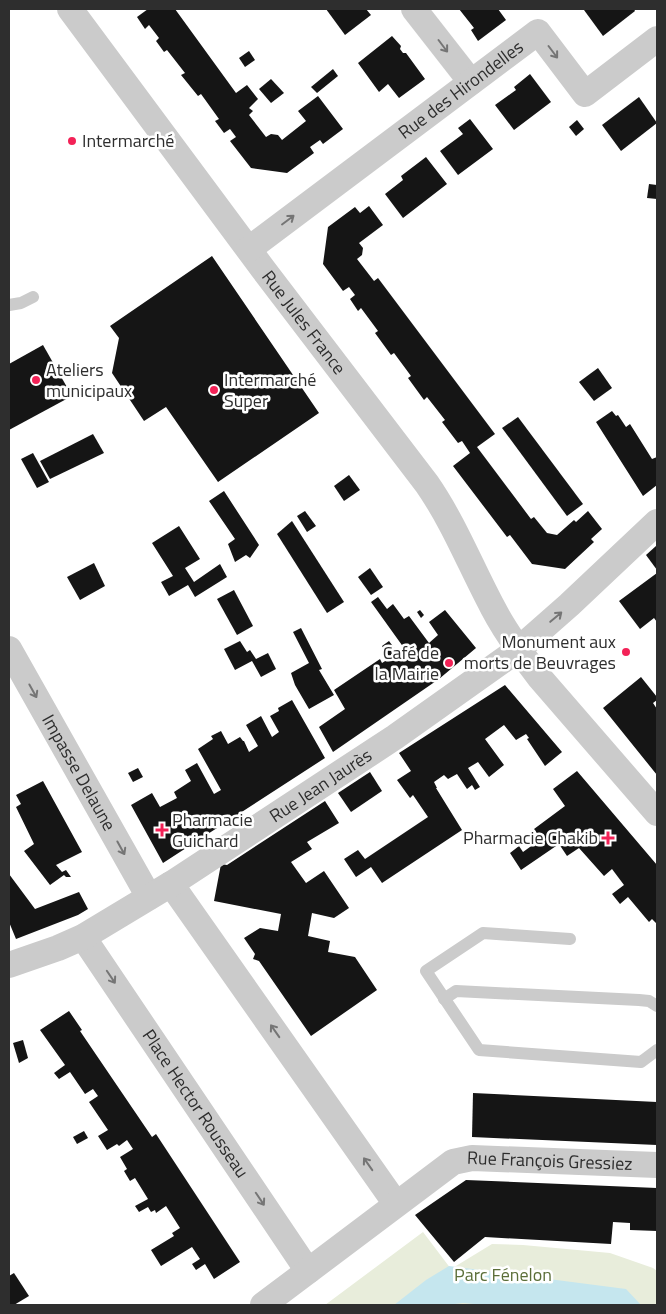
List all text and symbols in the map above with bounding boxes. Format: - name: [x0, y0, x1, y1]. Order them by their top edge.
- street label: Rue des Hirondelles: [392, 34, 529, 145]
- one-way arrow: [437, 39, 448, 52]
- one-way arrow: [548, 45, 558, 59]
- place label: Intermarché: [82, 127, 174, 154]
- marker: Intermarché: [66, 135, 78, 147]
- one-way arrow: [281, 214, 294, 225]
- street label: Rue Jules France: [256, 264, 353, 380]
- place label: Ateliers municipaux: [46, 356, 132, 404]
- place label: Intermarché Super: [224, 366, 316, 414]
- marker: Ateliers municipaux: [30, 374, 42, 386]
- marker: Intermarché Super: [208, 384, 220, 396]
- one-way arrow: [549, 612, 562, 623]
- place label: Monument aux morts de Beuvrages: [464, 628, 616, 676]
- place label: Café de la Mairie: [375, 639, 439, 687]
- marker: Monument aux morts de Beuvrages: [620, 646, 632, 658]
- marker: Café de la Mairie: [443, 657, 455, 669]
- one-way arrow: [28, 683, 38, 698]
- street label: Impasse Delaune: [36, 709, 123, 836]
- street label: Rue Jean Jaurès: [264, 742, 377, 829]
- place label: Pharmacie Guichard: [172, 806, 253, 854]
- marker: Pharmacie Guichard: [156, 824, 168, 836]
- place label: Pharmacie Chakib: [463, 824, 598, 851]
- marker: Pharmacie Chakib: [602, 832, 614, 844]
- one-way arrow: [117, 840, 126, 855]
- one-way arrow: [105, 970, 116, 984]
- street label: Place Hector Rousseau: [136, 1024, 256, 1183]
- one-way arrow: [270, 1024, 280, 1038]
- street label: Rue François Gressiez: [467, 1144, 633, 1177]
- one-way arrow: [363, 1157, 373, 1171]
- one-way arrow: [255, 1192, 265, 1206]
- park label: Parc Fénelon: [454, 1261, 552, 1288]

